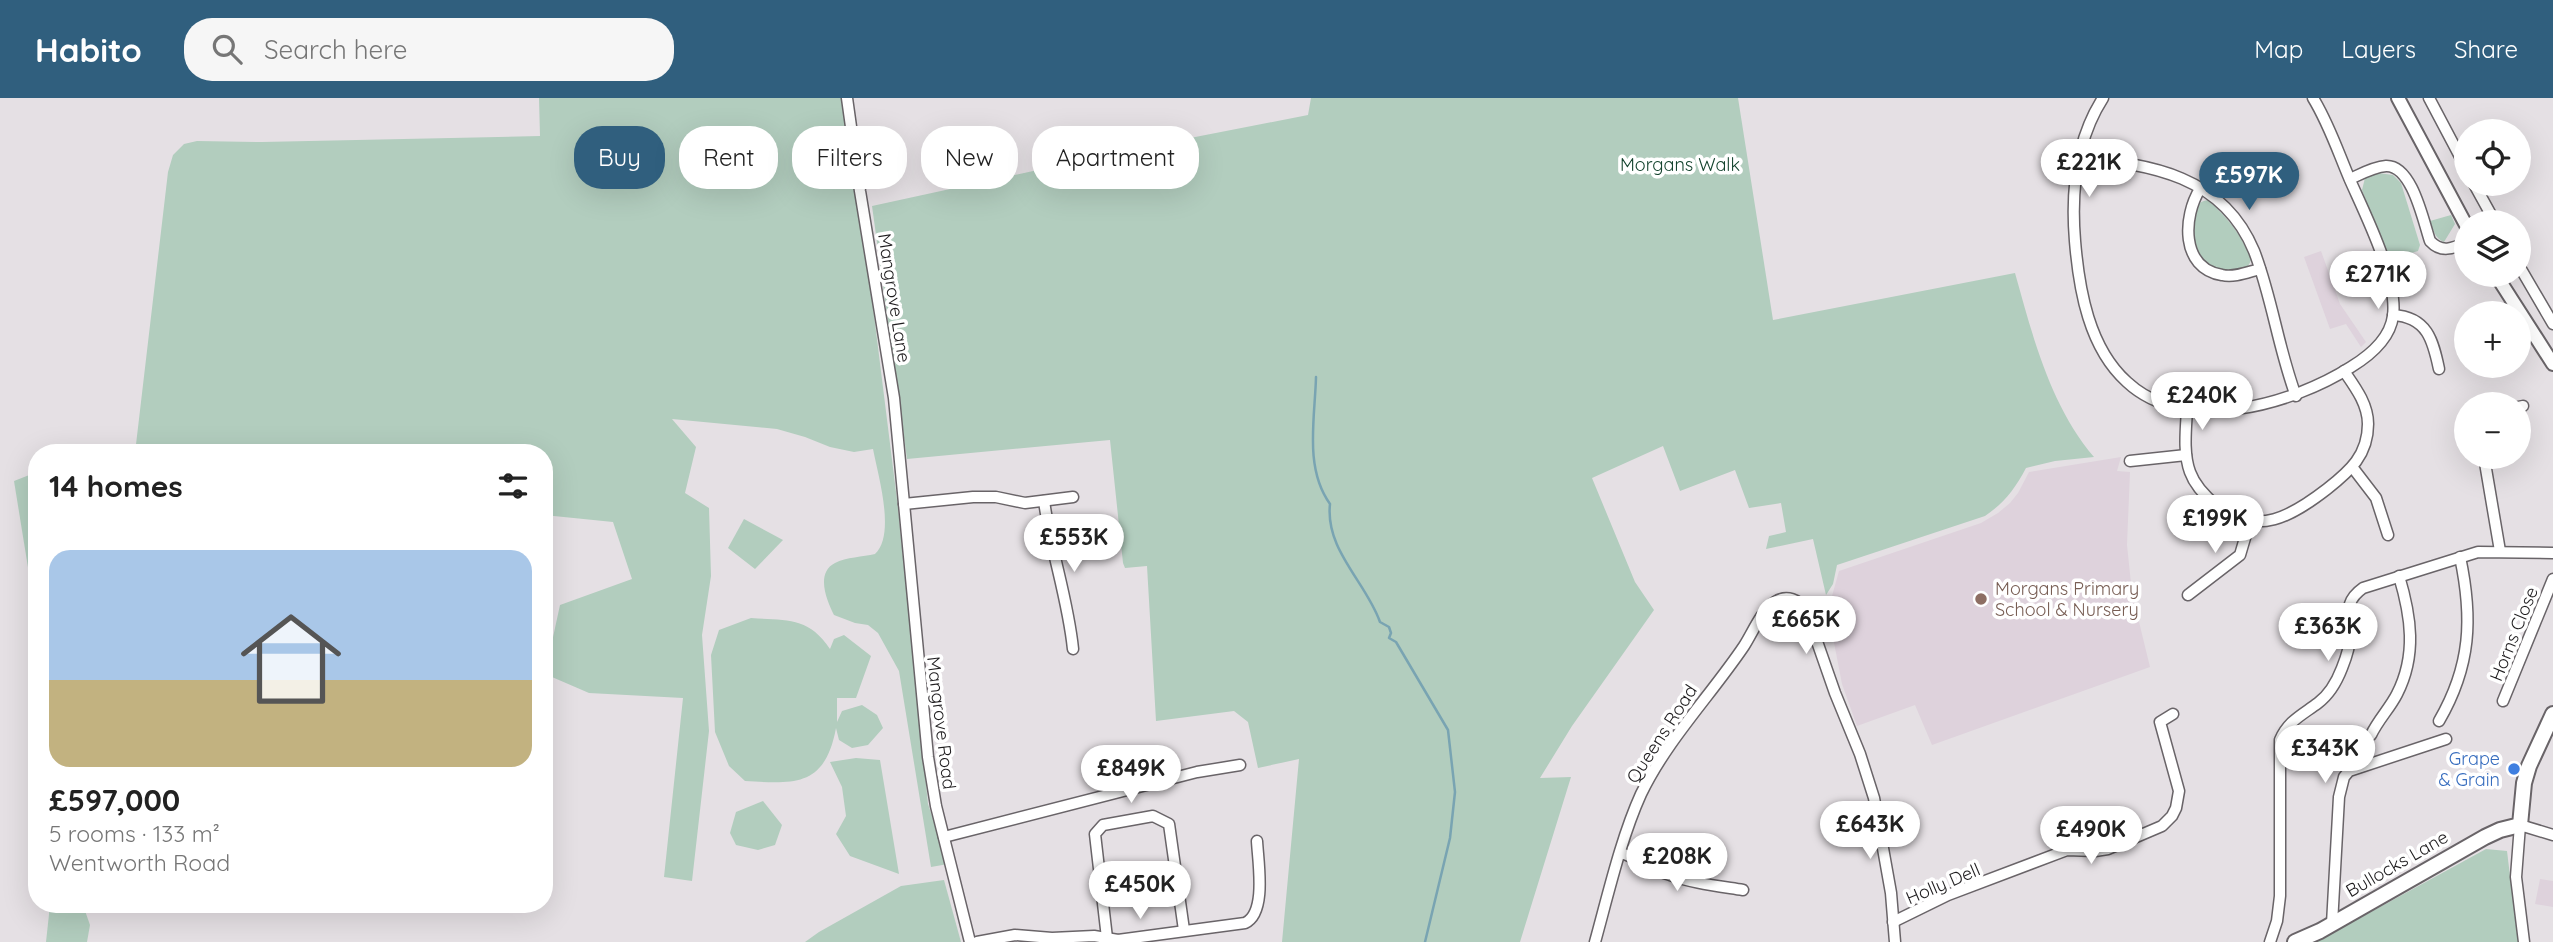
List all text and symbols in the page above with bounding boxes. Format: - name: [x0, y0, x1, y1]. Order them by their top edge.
- search box: [184, 18, 674, 81]
- text: Habito: [35, 29, 142, 70]
- icon: search: [208, 30, 246, 68]
- text: Search here: [264, 33, 407, 66]
- text: Map: [2254, 34, 2303, 64]
- text: Layers: [2341, 34, 2416, 64]
- text: Share: [2454, 34, 2518, 64]
- map controls: [2454, 119, 2531, 469]
- button: locate: [2454, 119, 2531, 196]
- chip: Buy: [574, 126, 665, 189]
- chip: Rent: [679, 126, 778, 189]
- chip: Filters: [792, 126, 907, 189]
- chip: New: [921, 126, 1018, 189]
- chip: Apartment: [1032, 126, 1199, 189]
- pin: £221K: [2040, 140, 2138, 199]
- text: £221K: [2057, 147, 2121, 176]
- pin: £597K: [2200, 152, 2298, 212]
- park label: Morgans Walk: [1620, 153, 1740, 176]
- text: £597K: [2215, 160, 2283, 189]
- button: layers: [2454, 210, 2531, 287]
- street label: Mangrove Lane: [873, 232, 916, 364]
- pin: £271K: [2329, 252, 2427, 311]
- text: £271K: [2346, 259, 2411, 288]
- button: +: [2454, 301, 2531, 378]
- pin: £240K: [2153, 372, 2251, 432]
- text: £240K: [2167, 380, 2237, 409]
- button: −: [2454, 392, 2531, 469]
- text: 14 homes: [49, 467, 183, 505]
- icon: filters: [494, 467, 532, 505]
- pin: £199K: [2166, 496, 2264, 555]
- text: £199K: [2183, 503, 2247, 532]
- pin: £553K: [1025, 514, 1123, 574]
- text: £553K: [1040, 522, 1108, 551]
- place label: Morgans Primary School & Nursery: [1995, 577, 2139, 621]
- street label: Horns Close: [2484, 583, 2543, 684]
- marker: Morgans Primary School & Nursery: [1973, 591, 1989, 607]
- icon: home: [228, 596, 354, 722]
- pin: £665K: [1757, 596, 1855, 656]
- pin: £363K: [2279, 603, 2377, 663]
- text: £665K: [1772, 604, 1840, 633]
- text: £363K: [2295, 611, 2361, 640]
- street label: Mangrove Road: [922, 655, 961, 791]
- street label: Queens Road: [1621, 680, 1702, 787]
- pin: £343K: [2276, 726, 2374, 785]
- text: £343K: [2291, 733, 2359, 762]
- pin: £849K: [1082, 746, 1180, 805]
- place label: Grape & Grain: [2438, 747, 2500, 791]
- text: £849K: [1097, 753, 1165, 782]
- marker: Grape & Grain: [2506, 761, 2522, 777]
- text: £597,000: [49, 781, 180, 819]
- pin: £643K: [1821, 802, 1919, 861]
- pin: £490K: [2042, 806, 2140, 866]
- text: £643K: [1836, 809, 1904, 838]
- text: £490K: [2056, 814, 2126, 843]
- text: 5 rooms · 133 m²: [49, 819, 220, 848]
- street label: Bullocks Lane: [2342, 825, 2452, 902]
- pin: £208K: [1628, 834, 1726, 893]
- text: £208K: [1642, 841, 1712, 870]
- text: Wentworth Road: [49, 848, 230, 877]
- street label: Holly Dell: [1902, 858, 1983, 909]
- pin: £450K: [1091, 862, 1189, 921]
- text: £450K: [1105, 869, 1175, 898]

